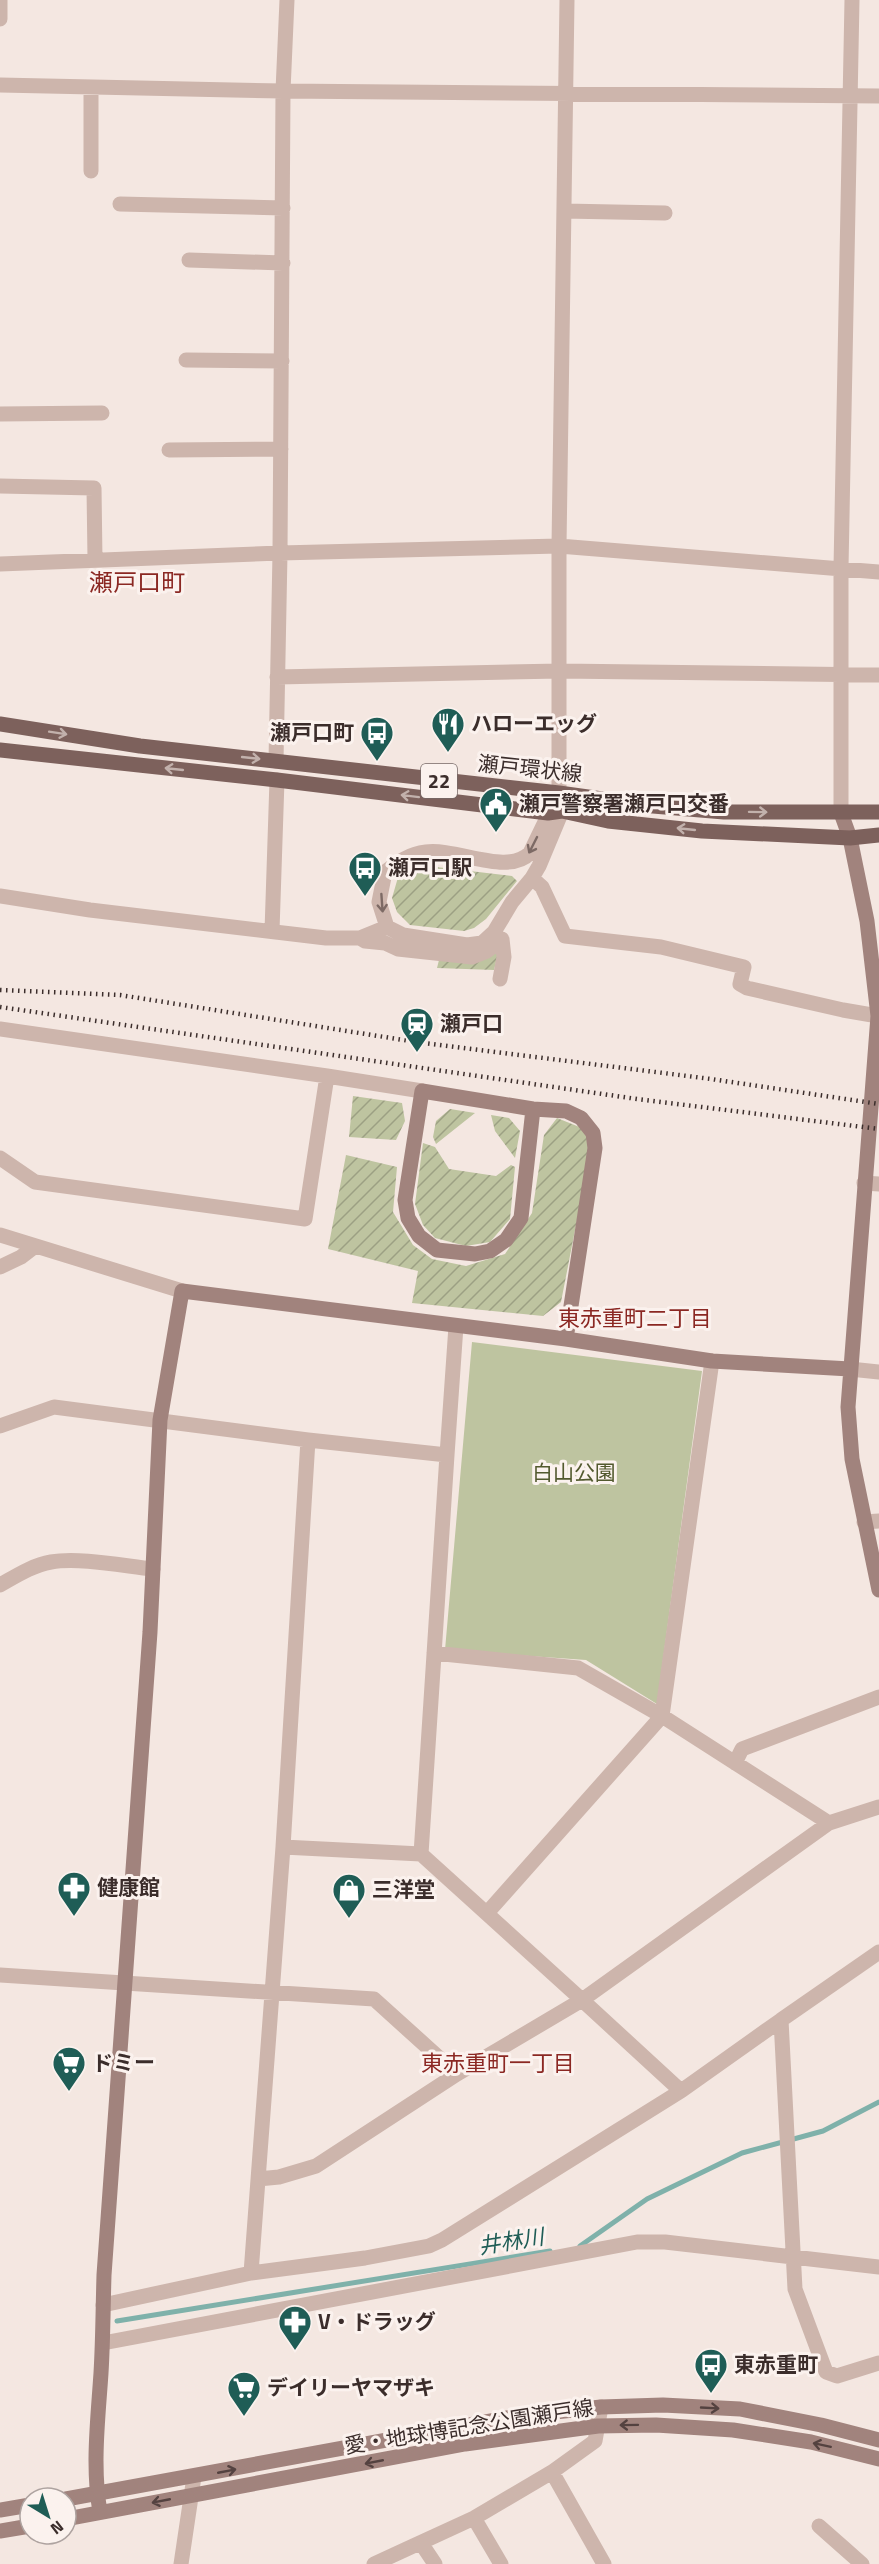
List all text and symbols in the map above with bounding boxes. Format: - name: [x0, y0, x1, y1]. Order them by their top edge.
- district label: 瀬戸口町: [89, 564, 185, 600]
- restaurant icon: ハローエッグ: [430, 706, 466, 753]
- place label: ハローエッグ: [471, 707, 597, 739]
- bus stop icon: 瀬戸口町: [359, 715, 395, 762]
- place label: 瀬戸口町: [270, 716, 354, 748]
- one-way arrow: [47, 728, 67, 739]
- street label: 瀬戸環状線: [476, 747, 584, 789]
- one-way arrow: [241, 753, 261, 764]
- one-way arrow: [165, 763, 185, 774]
- road number: 22: [421, 764, 457, 798]
- public building icon: 瀬戸警察署瀬戸口交番: [478, 786, 514, 833]
- place label: 瀬戸警察署瀬戸口交番: [519, 787, 729, 819]
- one-way arrow: [400, 790, 420, 801]
- one-way arrow: [748, 806, 768, 818]
- one-way arrow: [677, 823, 697, 834]
- one-way arrow: [527, 836, 539, 854]
- bus stop icon: 瀬戸口駅: [347, 850, 383, 897]
- place label: 瀬戸口駅: [388, 851, 472, 883]
- one-way arrow: [376, 893, 387, 912]
- station icon: 瀬戸口: [399, 1006, 435, 1053]
- place label: 瀬戸口: [440, 1007, 503, 1039]
- district label: 東赤重町二丁目: [558, 1301, 712, 1335]
- park label: 白山公園: [532, 1456, 616, 1488]
- pharmacy icon: 健康館: [56, 1870, 92, 1917]
- place label: 健康館: [97, 1871, 160, 1903]
- shop icon: 三洋堂: [331, 1872, 367, 1919]
- place label: 三洋堂: [372, 1873, 435, 1905]
- supermarket icon: ドミー: [51, 2045, 87, 2092]
- place label: ドミー: [92, 2046, 155, 2078]
- district label: 東赤重町一丁目: [421, 2046, 575, 2080]
- water label: 井林川: [476, 2219, 548, 2263]
- pharmacy icon: V・ドラッグ: [277, 2304, 313, 2351]
- place label: V・ドラッグ: [318, 2305, 436, 2337]
- bus stop icon: 東赤重町: [693, 2347, 729, 2394]
- place label: 東赤重町: [734, 2348, 818, 2380]
- supermarket icon: デイリーヤマザキ: [226, 2370, 262, 2417]
- place label: デイリーヤマザキ: [267, 2371, 435, 2403]
- street label: 愛・地球博記念公園瀬戸線: [342, 2390, 596, 2462]
- one-way arrow: [700, 2402, 720, 2413]
- one-way arrow: [619, 2420, 639, 2431]
- one-way arrow: [813, 2438, 832, 2450]
- one-way arrow: [364, 2457, 384, 2468]
- one-way arrow: [217, 2465, 236, 2476]
- north arrow: [18, 2486, 78, 2546]
- one-way arrow: [152, 2496, 172, 2507]
- text: N: [45, 2515, 69, 2541]

